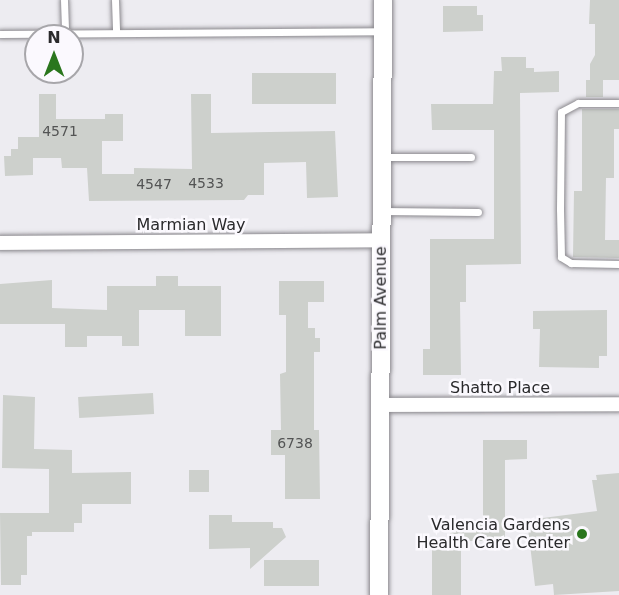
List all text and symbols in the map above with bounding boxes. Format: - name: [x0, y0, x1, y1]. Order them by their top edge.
- north arrow: [24, 24, 84, 84]
- text: N: [47, 28, 61, 47]
- house number: 4571: [42, 123, 78, 139]
- house number: 4533: [188, 175, 224, 191]
- house number: 4547: [136, 176, 172, 192]
- street label: Marmian Way: [136, 215, 246, 235]
- street label: Palm Avenue: [371, 246, 391, 350]
- street label: Shatto Place: [450, 378, 550, 398]
- house number: 6738: [277, 435, 313, 451]
- place label: Valencia Gardens Health Care Center: [416, 515, 570, 553]
- marker: Valencia Gardens Health Care Center: [575, 527, 589, 541]

